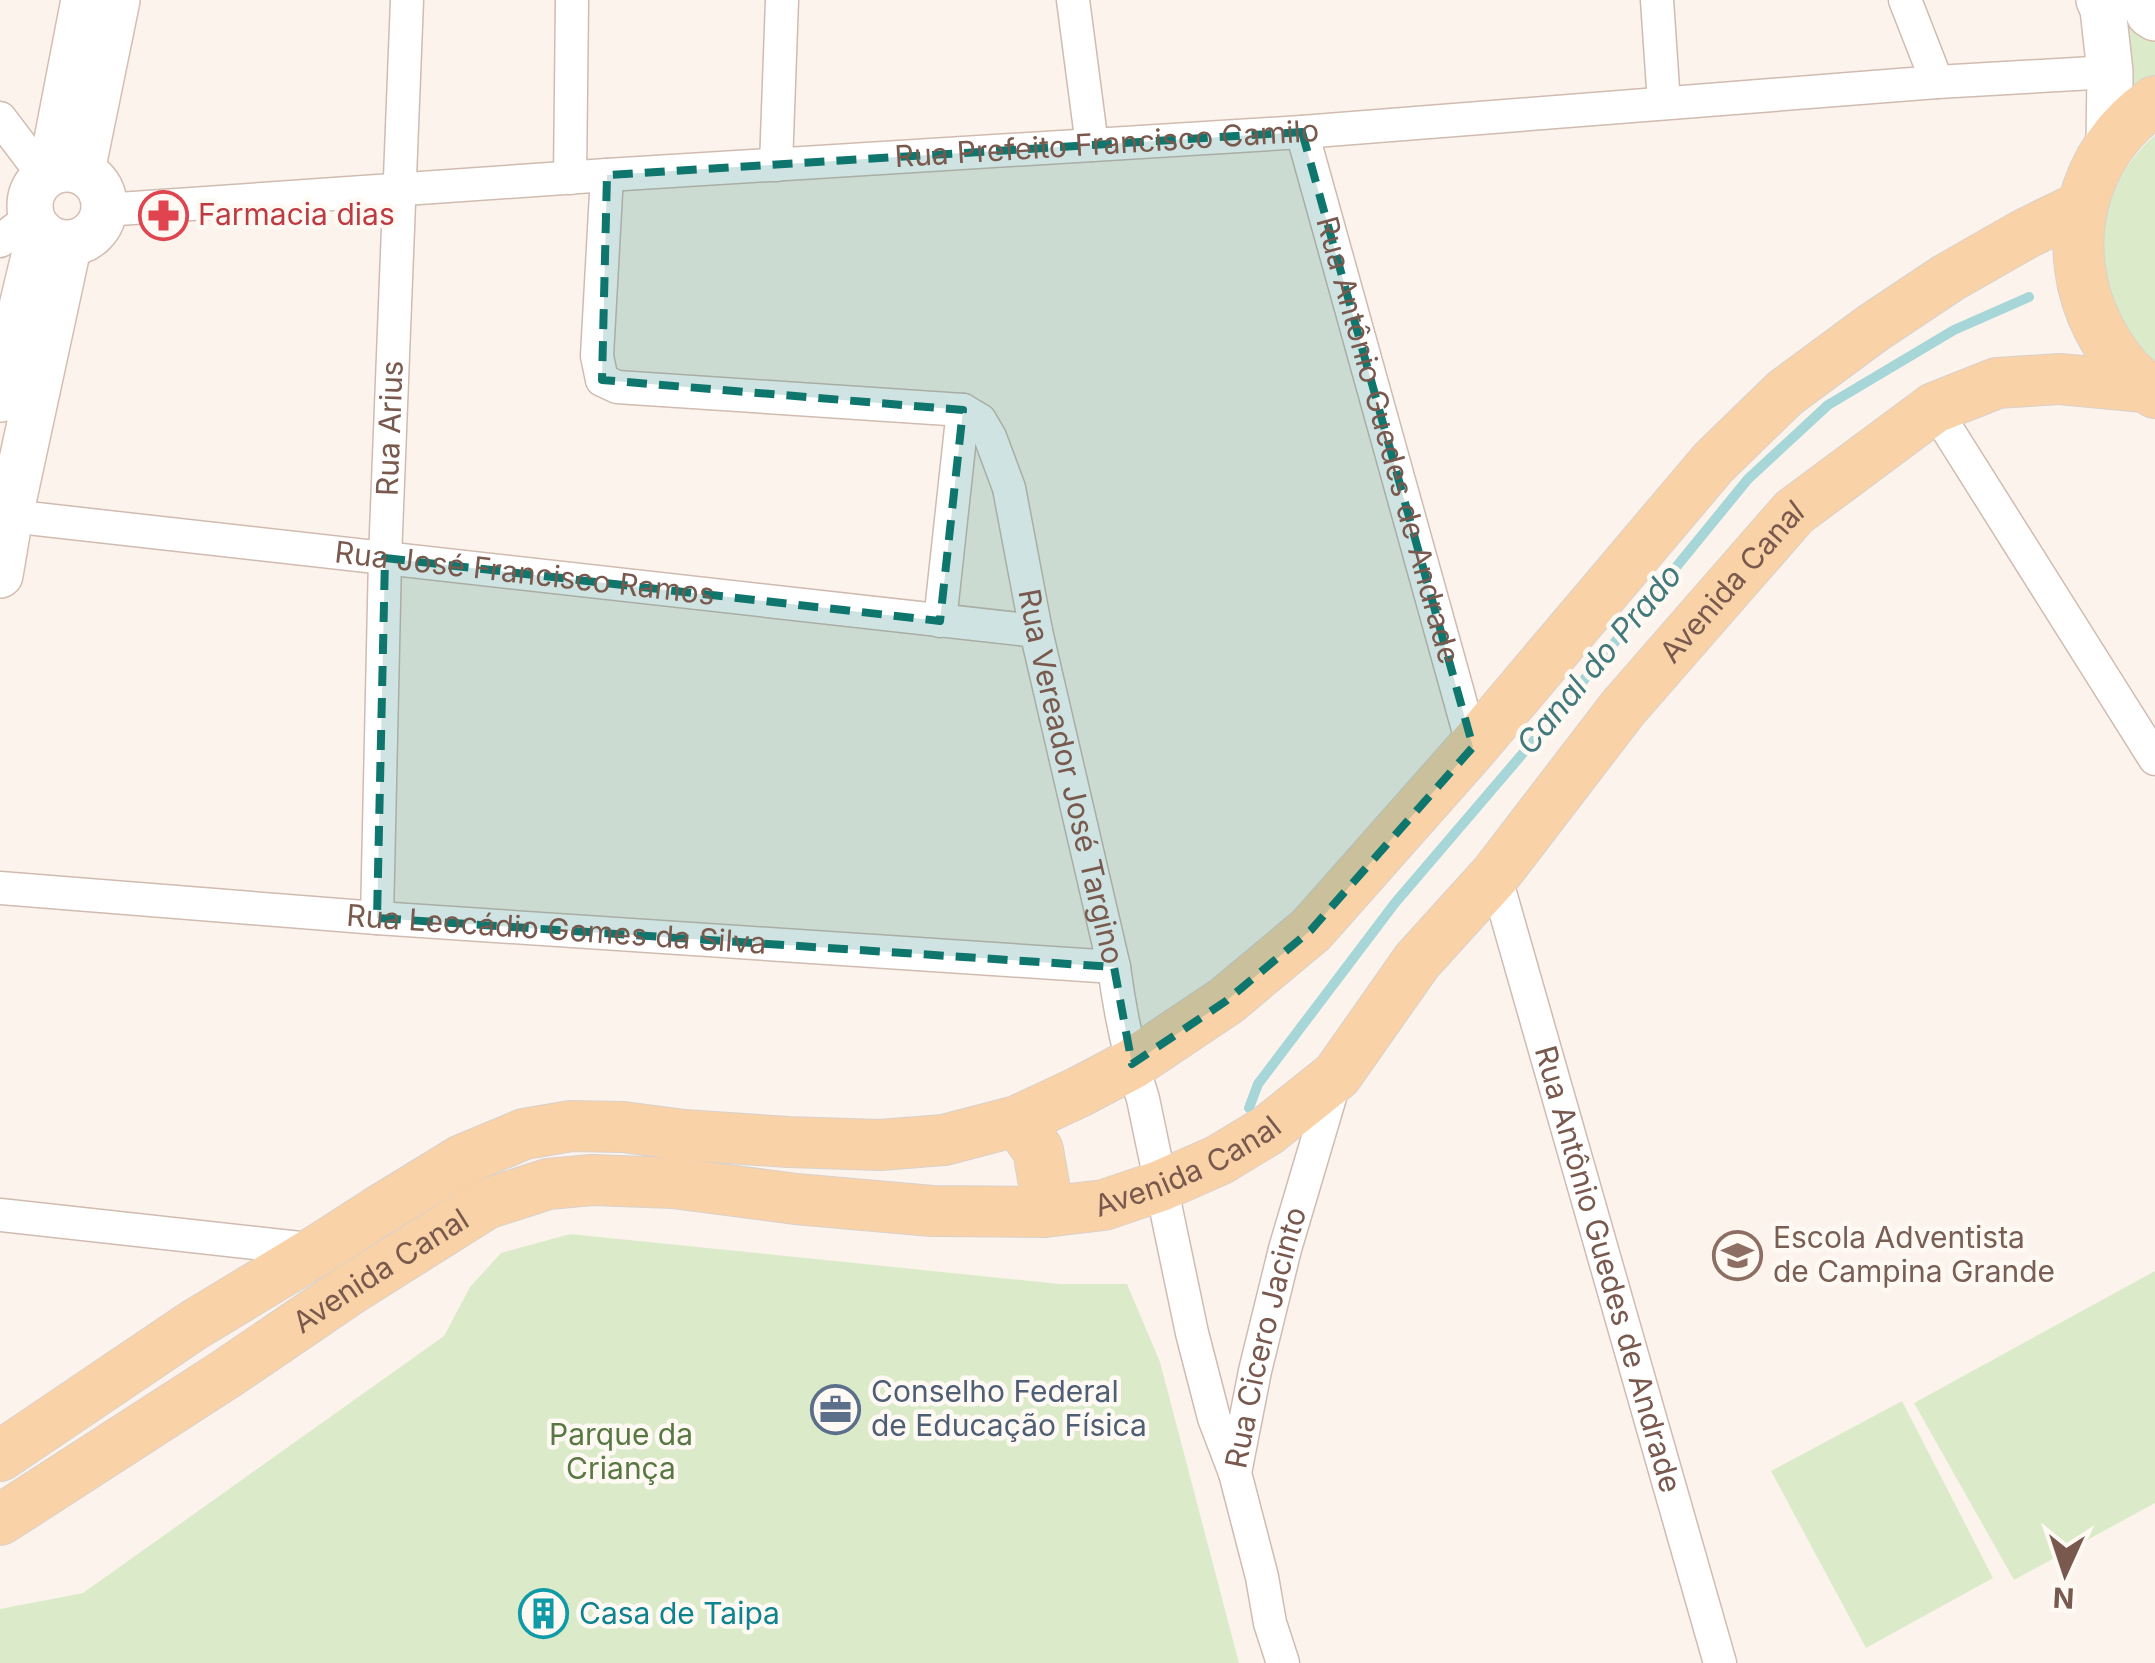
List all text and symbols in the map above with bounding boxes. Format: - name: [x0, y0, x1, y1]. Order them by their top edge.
- street label: Rua Prefeito Francisco Camilo: [894, 112, 1320, 174]
- pharmacy icon: Farmacia dias: [137, 189, 189, 241]
- place label: Farmacia dias: [198, 196, 395, 232]
- street label: Rua Antônio Guedes de Andrade: [1309, 212, 1468, 668]
- street label: Rua Arius: [368, 360, 410, 497]
- street label: Avenida Canal: [1652, 492, 1810, 670]
- street label: Rua José Francisco Ramos: [333, 534, 717, 612]
- water label: Canal do Prado: [1508, 556, 1690, 762]
- street label: Rua Vereador José Targino: [1011, 586, 1132, 967]
- street label: Rua Leocádio Gomes da Silva: [345, 897, 768, 961]
- street label: Rua Antônio Guedes de Andrade: [1528, 1042, 1689, 1496]
- street label: Avenida Canal: [1089, 1108, 1288, 1224]
- street label: Avenida Canal: [286, 1201, 475, 1340]
- street label: Rua Cicero Jacinto: [1217, 1203, 1313, 1471]
- place label: Escola Adventista de Campina Grande: [1773, 1219, 2055, 1289]
- school or university icon: Escola Adventista de Campina Grande: [1712, 1229, 1764, 1281]
- place label: Conselho Federal de Educação Física: [871, 1373, 1147, 1443]
- office icon: Conselho Federal de Educação Física: [810, 1383, 862, 1435]
- park label: Parque da Criança: [549, 1416, 693, 1486]
- north arrow: [2015, 1523, 2115, 1623]
- text: N: [2052, 1580, 2075, 1616]
- building icon: Casa de Taipa: [518, 1588, 570, 1640]
- place label: Casa de Taipa: [579, 1595, 780, 1631]

